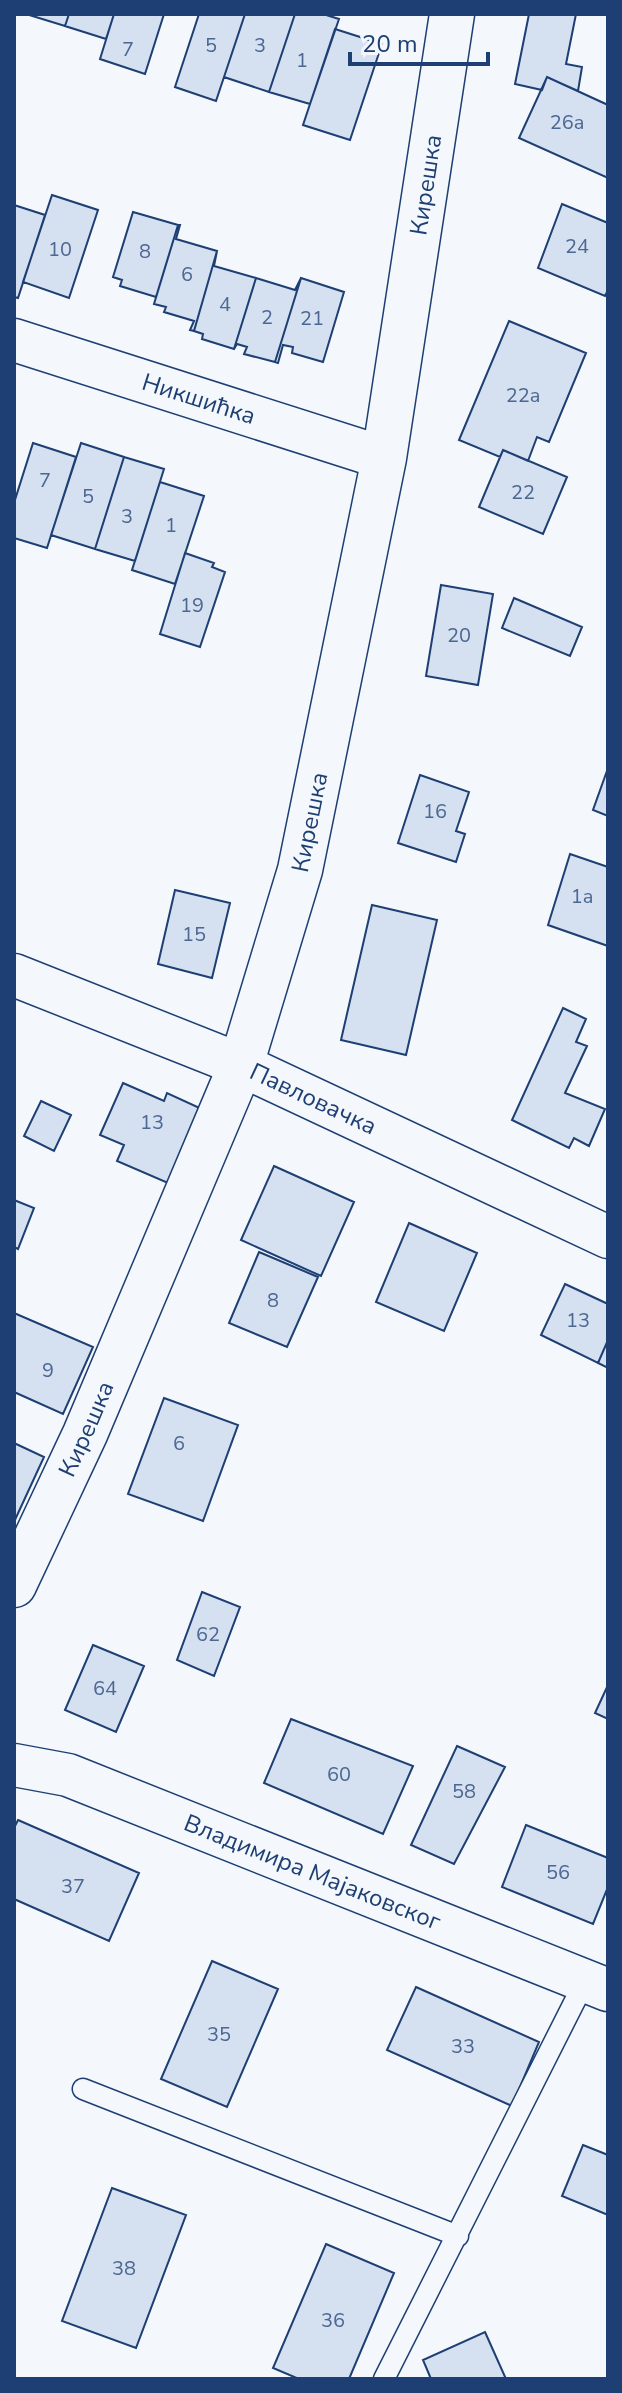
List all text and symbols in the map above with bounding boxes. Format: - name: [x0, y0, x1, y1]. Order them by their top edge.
- scale bar: [350, 16, 488, 66]
- text: 20 m: [362, 28, 418, 60]
- house number: 5: [205, 32, 217, 59]
- house number: 3: [254, 32, 266, 59]
- house number: 7: [122, 36, 134, 63]
- house number: 1: [296, 47, 308, 74]
- house number: 26a: [550, 109, 584, 136]
- street label: Кирешка: [402, 132, 449, 237]
- house number: 24: [565, 233, 589, 260]
- house number: 10: [48, 236, 72, 263]
- house number: 8: [139, 238, 151, 265]
- house number: 6: [181, 261, 193, 288]
- house number: 4: [219, 291, 231, 318]
- house number: 2: [261, 304, 273, 331]
- house number: 21: [300, 305, 324, 332]
- street label: Никшићка: [138, 366, 260, 432]
- house number: 22a: [506, 382, 540, 409]
- house number: 7: [39, 467, 51, 494]
- house number: 22: [511, 479, 535, 506]
- house number: 5: [82, 483, 94, 510]
- house number: 3: [121, 503, 133, 530]
- house number: 1: [165, 512, 177, 539]
- house number: 19: [180, 592, 204, 619]
- house number: 20: [447, 622, 471, 649]
- street label: Кирешка: [284, 769, 336, 875]
- house number: 16: [423, 798, 447, 825]
- house number: 1a: [571, 883, 593, 910]
- house number: 15: [182, 921, 206, 948]
- street label: Павловачка: [245, 1055, 382, 1142]
- house number: 13: [140, 1109, 164, 1136]
- house number: 8: [267, 1287, 279, 1314]
- house number: 13: [566, 1307, 590, 1334]
- house number: 9: [42, 1357, 54, 1384]
- street label: Кирешка: [51, 1376, 121, 1482]
- house number: 6: [173, 1430, 185, 1457]
- house number: 62: [196, 1621, 220, 1648]
- house number: 64: [93, 1675, 117, 1702]
- house number: 60: [327, 1761, 351, 1788]
- house number: 58: [452, 1778, 476, 1805]
- street label: Владимира Мајаковског: [179, 1807, 446, 1938]
- house number: 56: [546, 1859, 570, 1886]
- house number: 37: [61, 1873, 85, 1900]
- house number: 35: [207, 2021, 231, 2048]
- house number: 33: [451, 2033, 475, 2060]
- house number: 38: [112, 2255, 136, 2282]
- house number: 36: [321, 2307, 345, 2334]

